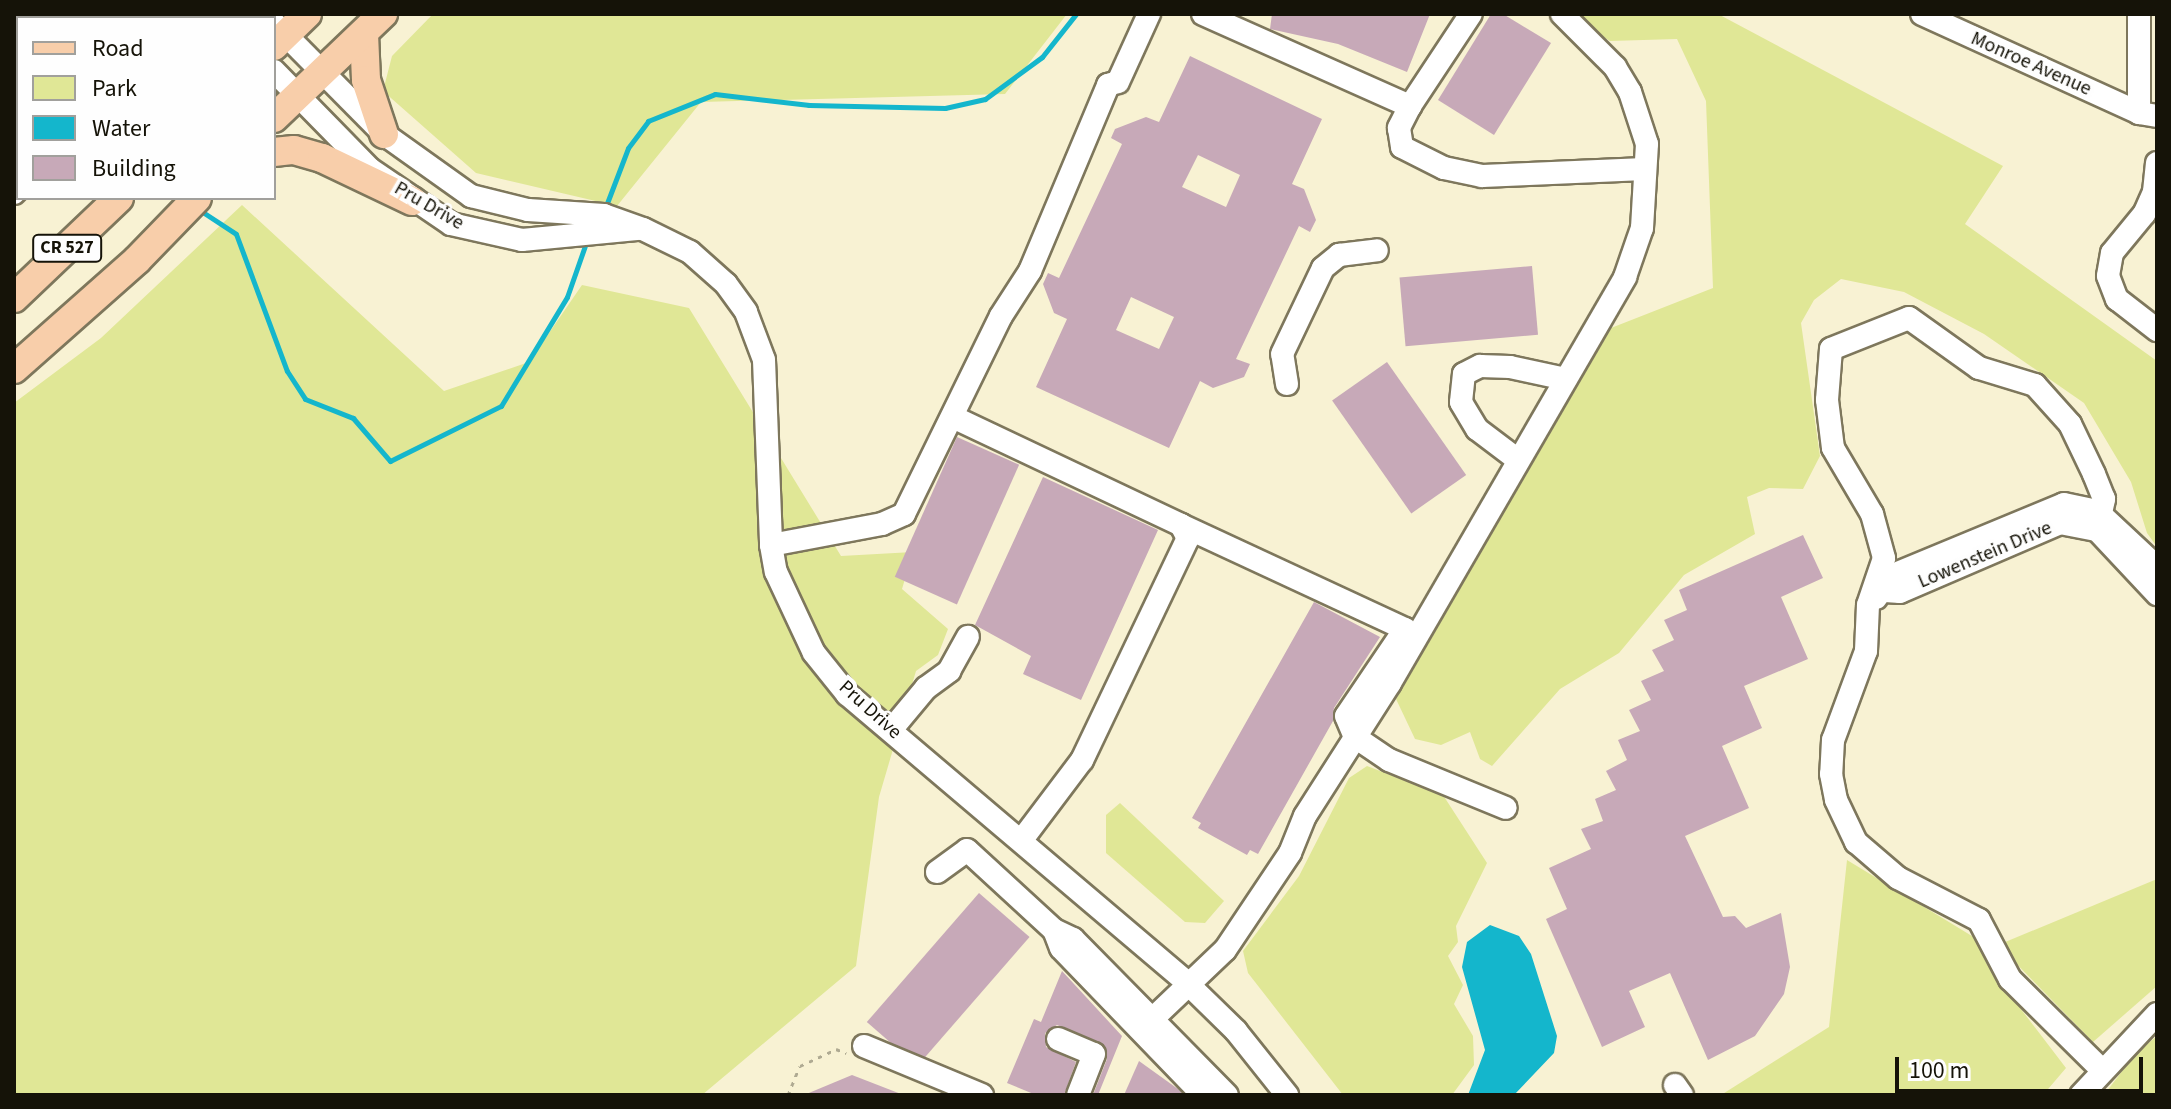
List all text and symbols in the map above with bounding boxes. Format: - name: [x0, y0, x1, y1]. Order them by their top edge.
- legend: [16, 16, 276, 200]
- street label: Monroe Avenue: [1967, 27, 2095, 101]
- text: Road: [92, 31, 144, 66]
- text: Park: [92, 71, 137, 106]
- text: Water: [92, 111, 150, 146]
- text: Building: [92, 151, 176, 186]
- street label: Pru Drive: [390, 176, 468, 236]
- road number: CR 527: [31, 234, 103, 262]
- street label: Lowenstein Drive: [1914, 516, 2056, 594]
- street label: Pru Drive: [834, 675, 906, 745]
- scale bar: [1899, 1041, 2147, 1091]
- text: 100 m: [1909, 1053, 1969, 1088]

